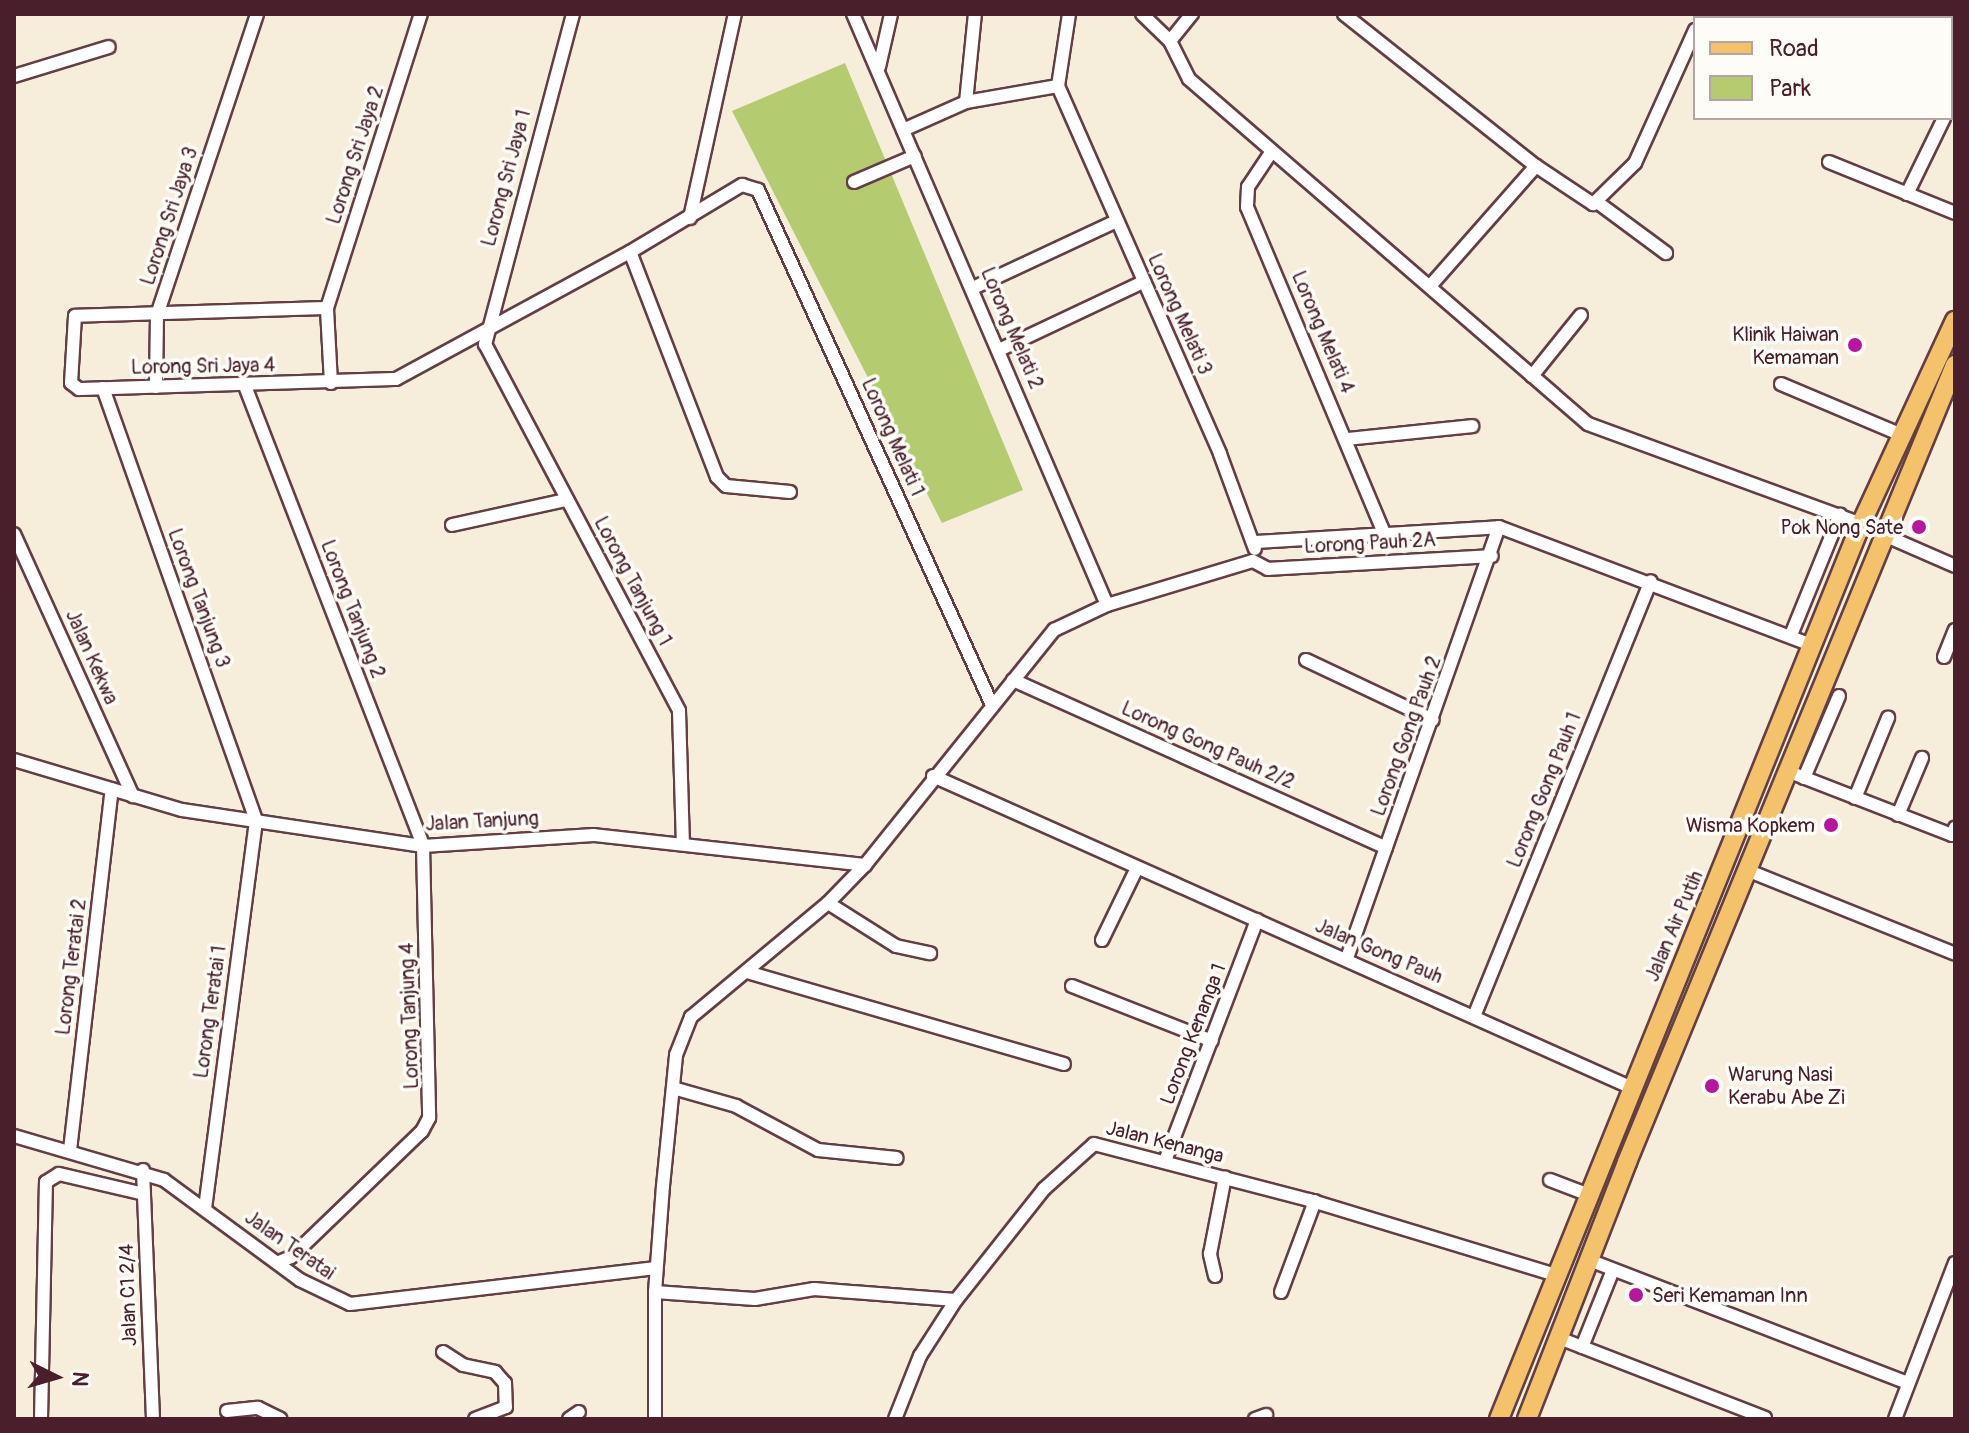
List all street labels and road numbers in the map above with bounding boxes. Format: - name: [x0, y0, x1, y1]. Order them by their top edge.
- street label: Lorong Sri Jaya 2: [321, 83, 389, 227]
- street label: Lorong Sri Jaya 1: [476, 107, 536, 249]
- street label: Lorong Sri Jaya 3: [135, 144, 203, 288]
- street label: Lorong Melati 3: [1143, 250, 1217, 378]
- street label: Lorong Melati 2: [976, 264, 1048, 392]
- street label: Lorong Melati 4: [1286, 267, 1360, 397]
- street label: Lorong Sri Jaya 4: [131, 353, 275, 379]
- street label: Lorong Melati 1: [856, 374, 930, 500]
- street label: Lorong Tanjung 1: [589, 512, 677, 650]
- street label: Lorong Tanjung 3: [163, 525, 235, 671]
- street label: Lorong Pauh 2A: [1303, 528, 1437, 558]
- street label: Lorong Tanjung 2: [316, 537, 390, 681]
- street label: Jalan Kekwa: [60, 606, 124, 708]
- street label: Lorong Gong Pauh 2: [1366, 653, 1446, 819]
- street label: Lorong Gong Pauh 2/2: [1118, 696, 1298, 794]
- street label: Lorong Gong Pauh 1: [1502, 709, 1586, 871]
- street label: Jalan Tanjung: [425, 806, 539, 836]
- street label: Jalan Air Putih: [1640, 867, 1708, 985]
- street label: Lorong Teratai 2: [51, 898, 91, 1036]
- street label: Jalan Gong Pauh: [1312, 913, 1446, 989]
- street label: Lorong Tanjung 4: [394, 942, 424, 1090]
- street label: Lorong Teratai 1: [189, 944, 231, 1080]
- street label: Lorong Kenanga 1: [1155, 960, 1231, 1108]
- street label: Jalan Kenanga: [1104, 1116, 1226, 1168]
- street label: Jalan Teratai: [240, 1205, 340, 1285]
- street label: Jalan C1 2/4: [114, 1243, 142, 1347]

